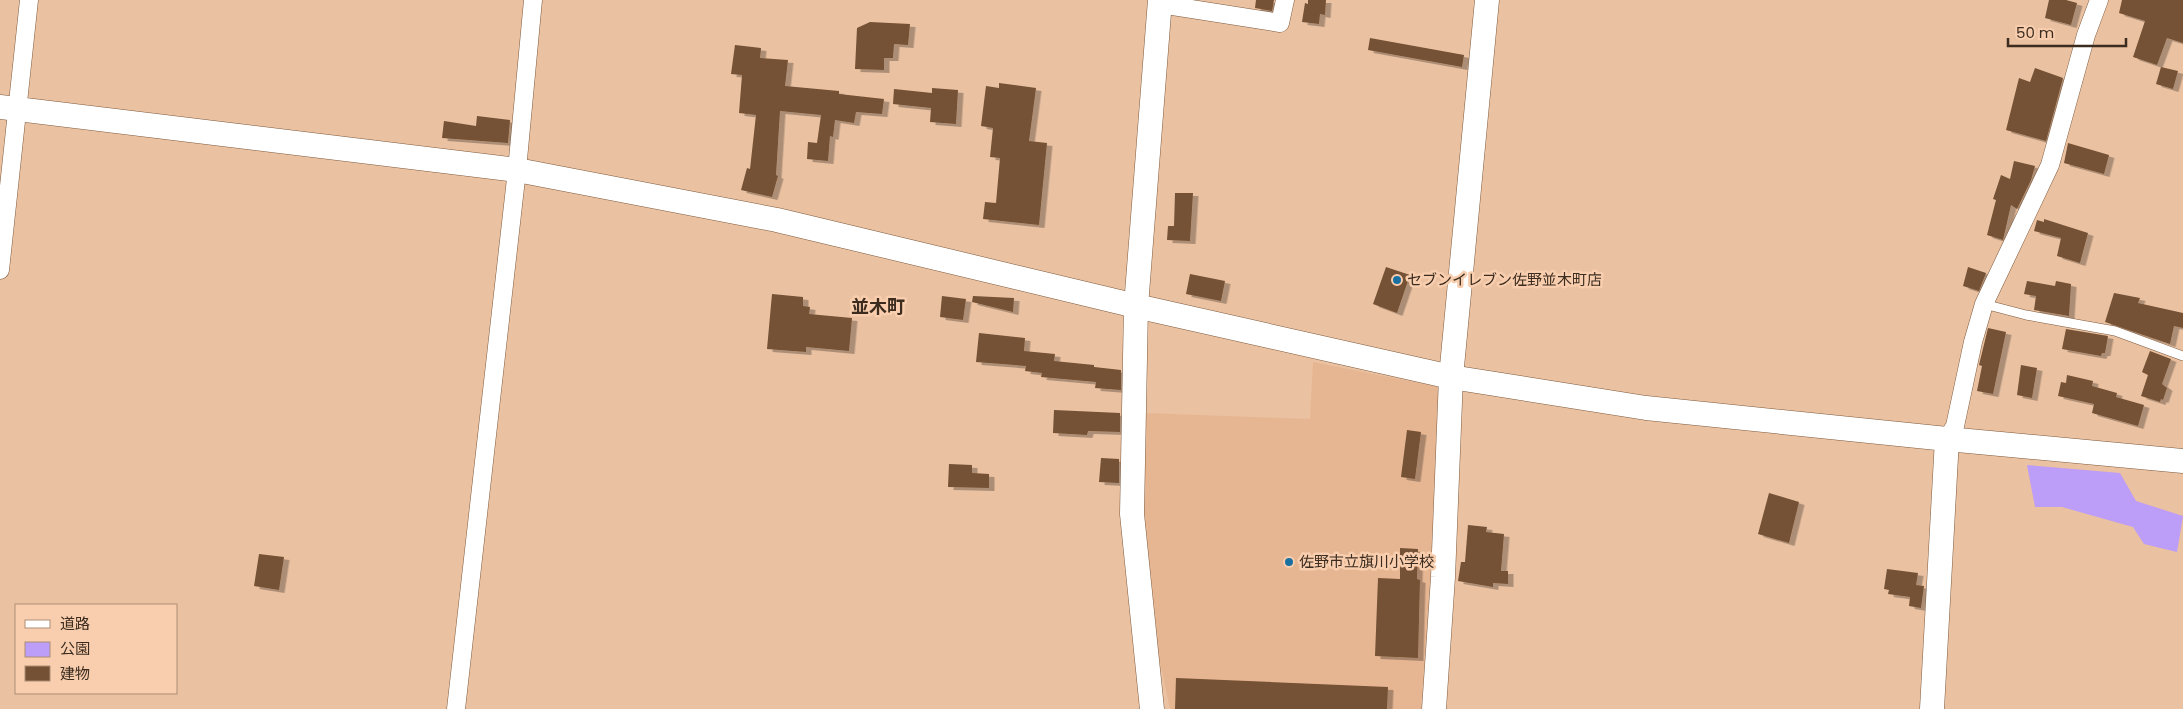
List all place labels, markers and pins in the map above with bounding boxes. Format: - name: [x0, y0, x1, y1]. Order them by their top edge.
- place label: セブンイレブン佐野並木町店: [1407, 269, 1602, 290]
- marker: セブンイレブン佐野並木町店: [1391, 274, 1403, 286]
- place label: 佐野市立旗川小学校: [1299, 551, 1434, 572]
- marker: 佐野市立旗川小学校: [1283, 556, 1295, 568]

